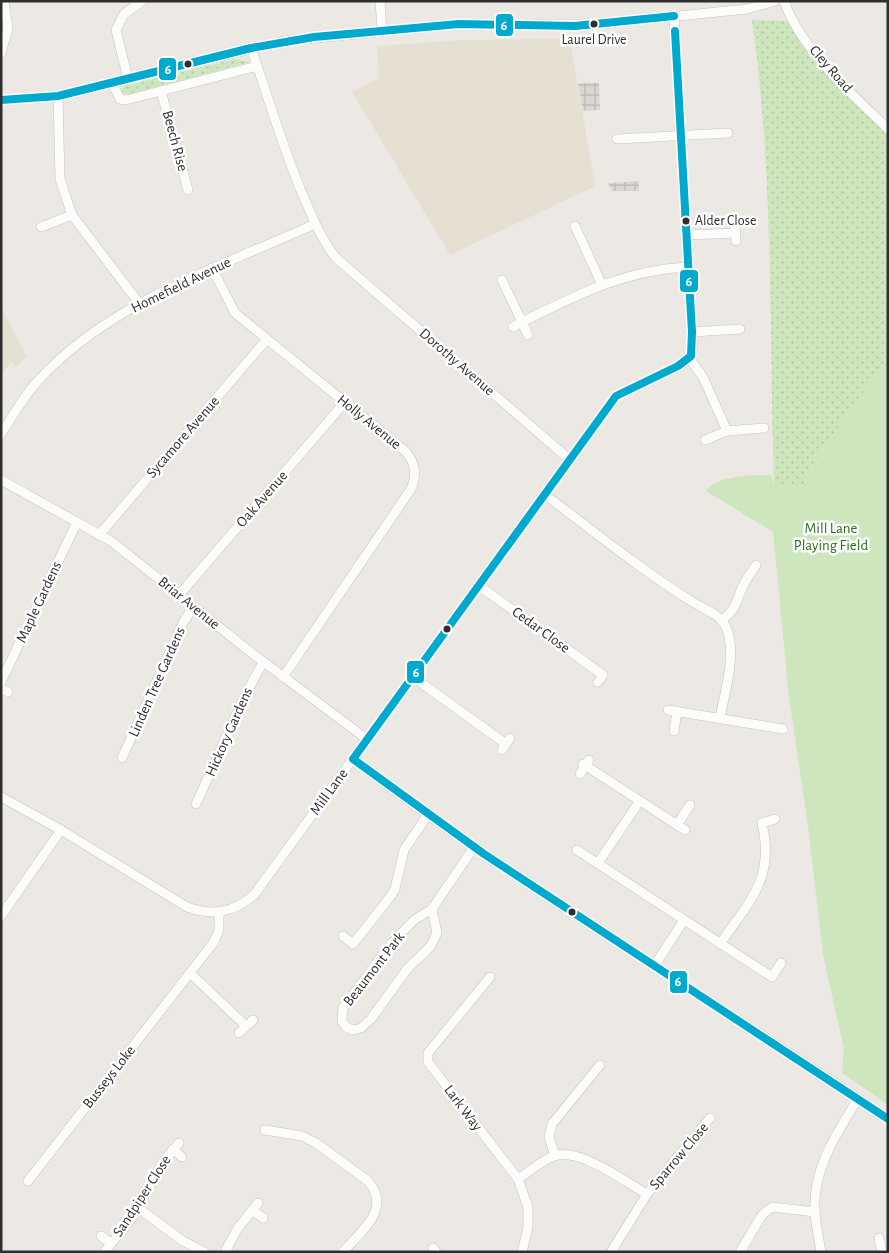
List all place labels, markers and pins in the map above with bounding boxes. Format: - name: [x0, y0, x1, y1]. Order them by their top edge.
- marker: Laurel Drive: [589, 19, 599, 29]
- place label: Laurel Drive: [561, 33, 627, 47]
- unlabelled marker: [183, 59, 193, 69]
- place label: Alder Close: [695, 214, 756, 228]
- marker: Alder Close: [681, 216, 691, 226]
- unlabelled marker: [442, 624, 452, 634]
- unlabelled marker: [567, 907, 577, 917]

